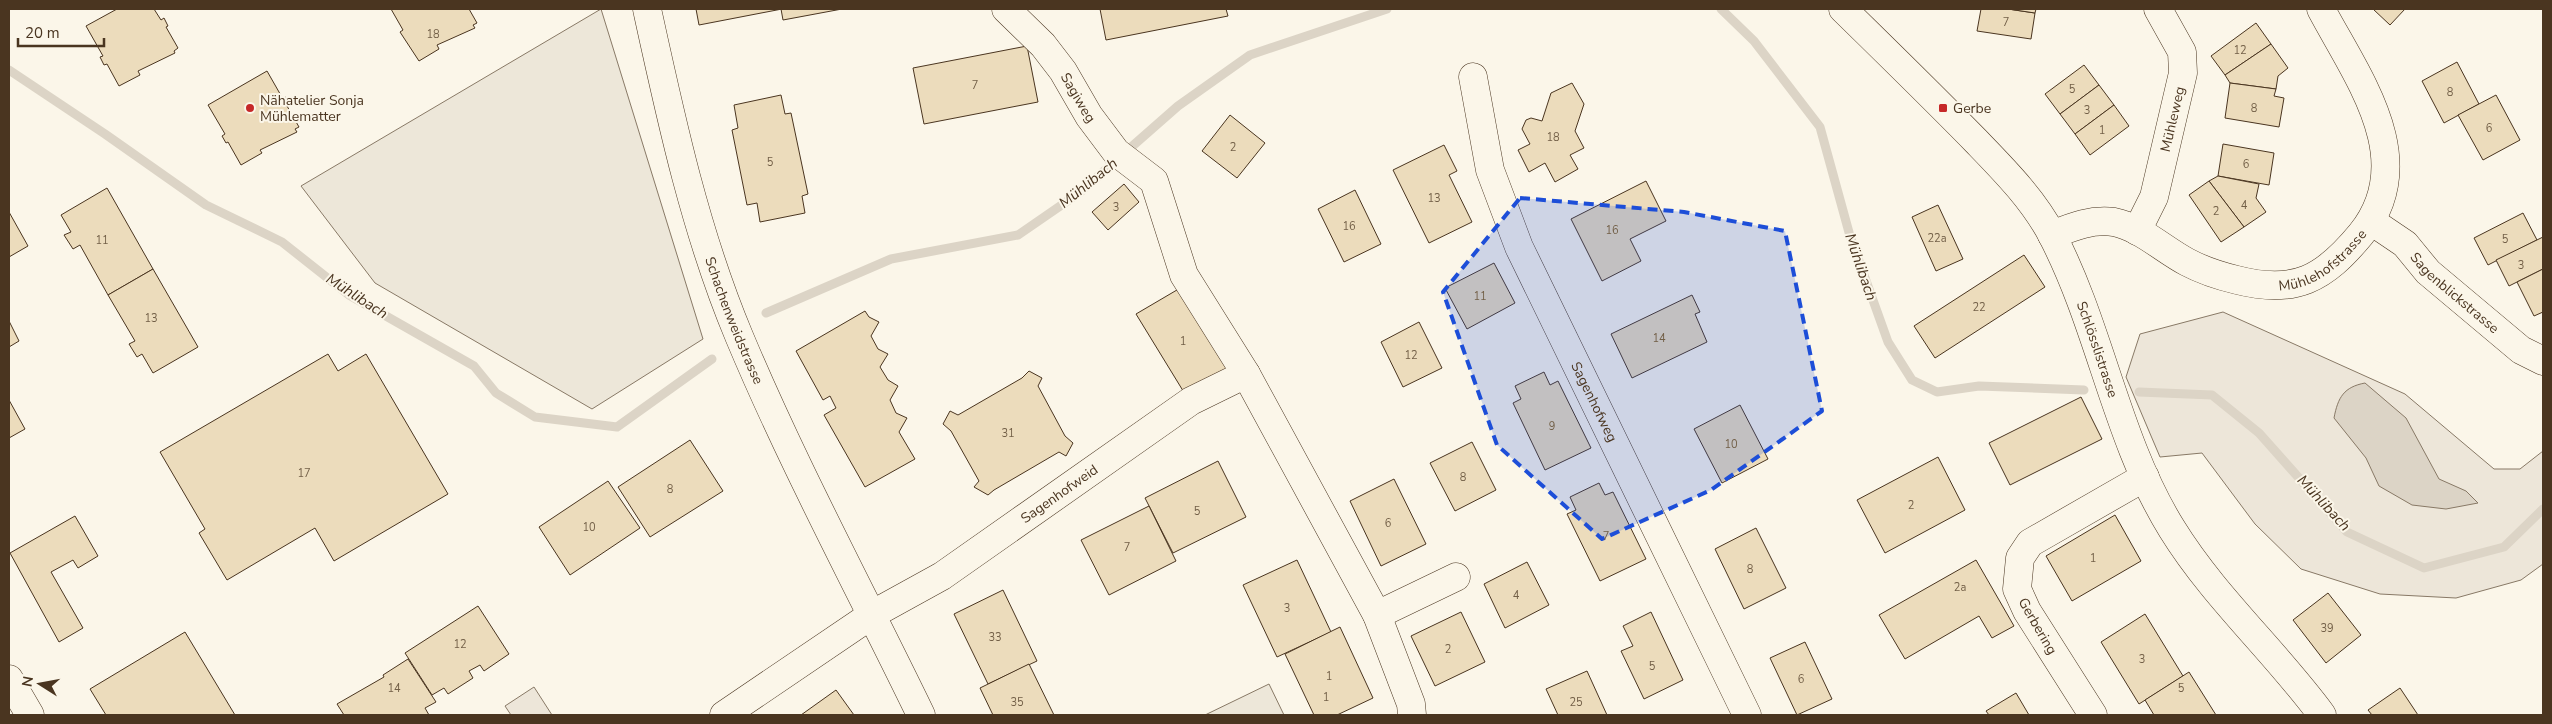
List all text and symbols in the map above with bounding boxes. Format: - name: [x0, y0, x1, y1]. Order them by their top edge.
- scale bar: [18, 15, 104, 47]
- house number: 7: [2003, 15, 2009, 30]
- text: 20 m: [25, 23, 60, 43]
- house number: 18: [426, 27, 440, 42]
- house number: 12: [2233, 43, 2247, 58]
- street label: Sagiweg: [1056, 69, 1100, 127]
- house number: 7: [972, 78, 978, 93]
- house number: 5: [2069, 82, 2076, 97]
- street label: Mühleweg: [2156, 85, 2190, 154]
- house number: 8: [2447, 85, 2454, 100]
- place label: Nähatelier Sonja Mühlematter: [260, 91, 364, 126]
- place label: Gerbe: [1953, 99, 1991, 118]
- house number: 8: [2251, 101, 2258, 116]
- marker: Nähatelier Sonja Mühlematter: [244, 102, 256, 114]
- marker: Gerbe: [1937, 102, 1949, 114]
- house number: 3: [2084, 103, 2090, 118]
- house number: 6: [2486, 121, 2493, 136]
- house number: 1: [2099, 123, 2105, 138]
- house number: 18: [1546, 130, 1560, 145]
- house number: 2: [1230, 140, 1236, 155]
- water label: Mühlibach: [1055, 153, 1121, 213]
- house number: 5: [767, 155, 774, 170]
- house number: 6: [2243, 157, 2250, 172]
- house number: 13: [1427, 191, 1441, 206]
- house number: 4: [2241, 198, 2248, 213]
- house number: 3: [1113, 200, 1119, 215]
- house number: 2: [2213, 204, 2219, 219]
- house number: 16: [1342, 219, 1356, 234]
- house number: 16: [1605, 223, 1619, 238]
- street label: Mühlehofstrasse: [2278, 225, 2371, 296]
- water label: Mühlibach: [1840, 231, 1882, 303]
- house number: 22a: [1927, 231, 1947, 246]
- house number: 5: [2502, 232, 2509, 247]
- house number: 11: [95, 233, 109, 248]
- street label: Sagenblickstrasse: [2406, 248, 2503, 338]
- street label: Schachenweidstrasse: [700, 254, 768, 387]
- house number: 3: [2518, 258, 2524, 273]
- water label: Mühlibach: [322, 269, 392, 323]
- house number: 11: [1473, 289, 1487, 304]
- street label: Schlösslistrasse: [2072, 299, 2122, 400]
- house number: 22: [1972, 300, 1986, 315]
- house number: 13: [144, 311, 158, 326]
- house number: 14: [1652, 331, 1666, 346]
- house number: 1: [1180, 334, 1186, 349]
- house number: 12: [1404, 348, 1418, 363]
- street label: Sagenhofweg: [1566, 359, 1622, 445]
- house number: 9: [1549, 419, 1555, 434]
- house number: 31: [1001, 426, 1015, 441]
- house number: 10: [1724, 437, 1738, 452]
- street label: Sagenhofweid: [1017, 460, 1102, 528]
- house number: 17: [297, 466, 311, 481]
- house number: 8: [1460, 470, 1467, 485]
- water label: Mühlibach: [2293, 471, 2355, 535]
- house number: 8: [667, 482, 674, 497]
- house number: 2: [1908, 498, 1914, 513]
- house number: 5: [1194, 504, 1201, 519]
- house number: 6: [1385, 516, 1392, 531]
- house number: 10: [582, 520, 596, 535]
- house number: 7: [1603, 529, 1609, 544]
- house number: 7: [1124, 540, 1130, 555]
- house number: 1: [2090, 551, 2096, 566]
- house number: 8: [1747, 562, 1754, 577]
- house number: 2a: [1954, 580, 1966, 595]
- house number: 4: [1513, 588, 1520, 603]
- street label: Gerbering: [2014, 594, 2061, 658]
- house number: 3: [1284, 601, 1290, 616]
- house number: 39: [2320, 621, 2334, 636]
- house number: 33: [988, 630, 1002, 645]
- house number: 12: [453, 637, 467, 652]
- house number: 2: [1445, 642, 1451, 657]
- house number: 3: [2139, 652, 2145, 667]
- north arrow: [15, 659, 65, 709]
- house number: 5: [1649, 659, 1656, 674]
- house number: 1: [1326, 669, 1332, 684]
- house number: 6: [1798, 672, 1805, 687]
- text: N: [17, 675, 38, 689]
- house number: 14: [387, 681, 401, 696]
- house number: 5: [2178, 681, 2185, 696]
- house number: 1: [1323, 690, 1329, 705]
- house number: 35: [1010, 695, 1024, 710]
- house number: 25: [1569, 695, 1583, 710]

